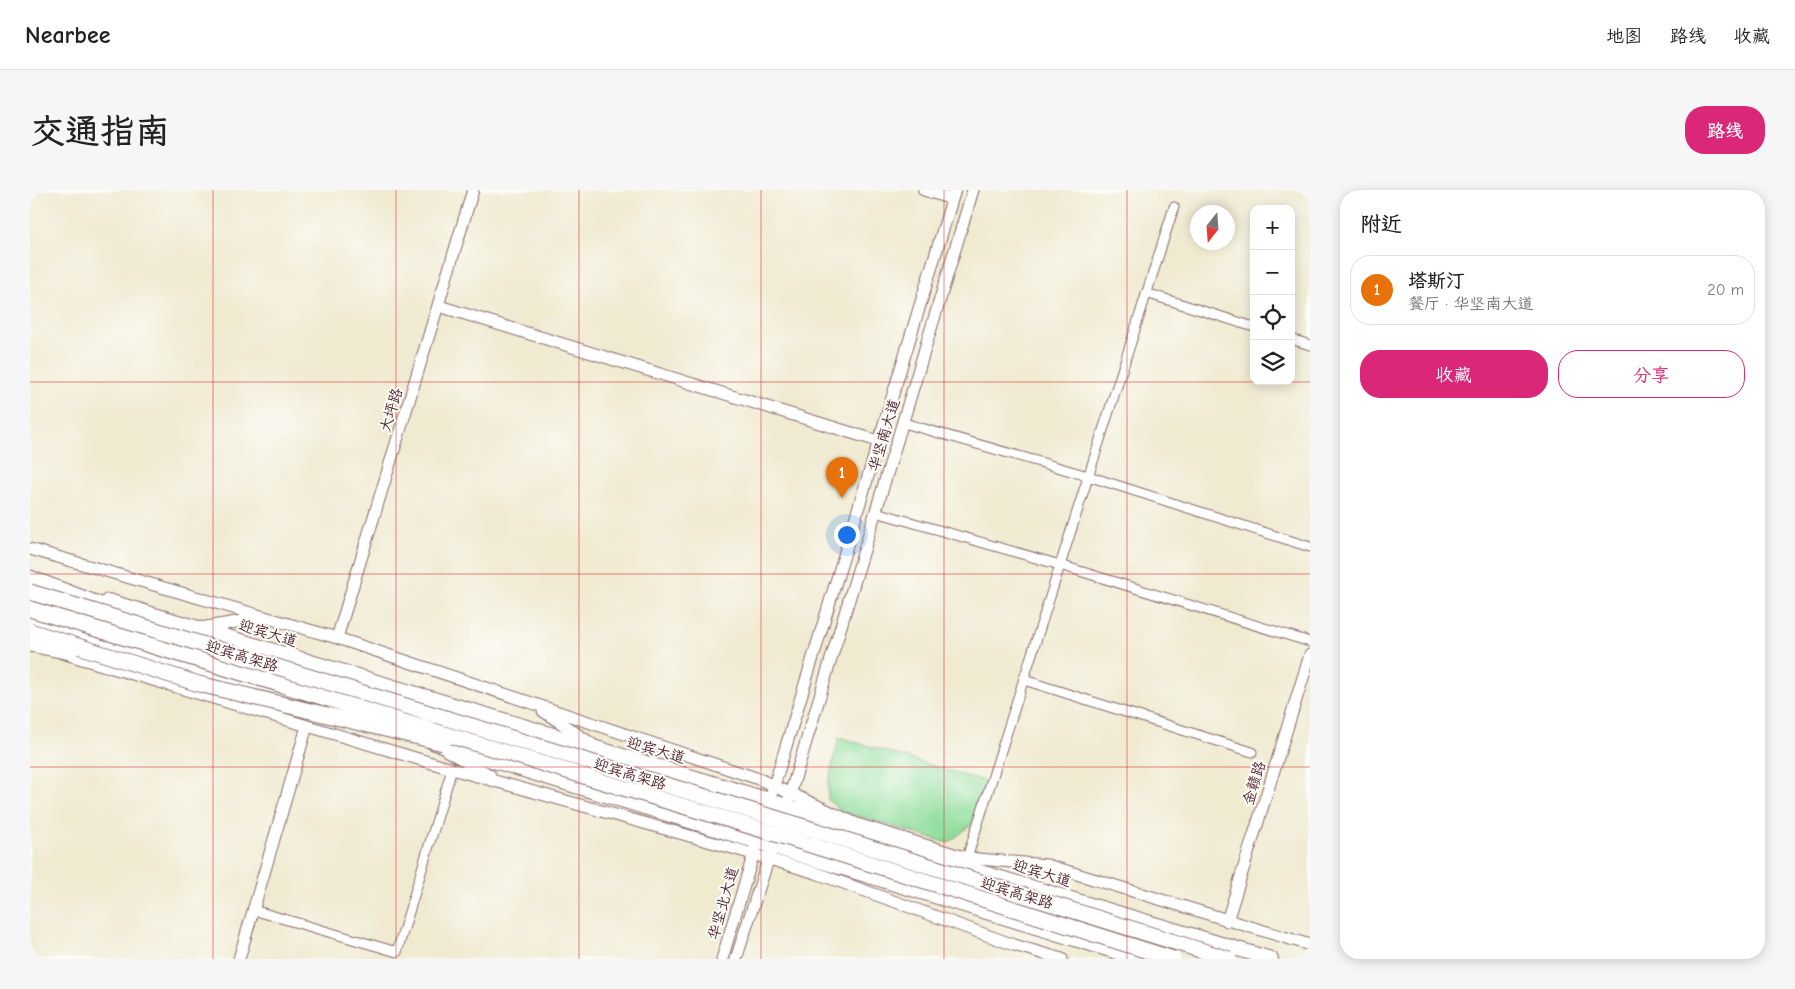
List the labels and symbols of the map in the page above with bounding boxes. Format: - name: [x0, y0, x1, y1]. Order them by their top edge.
- north arrow: [1190, 205, 1235, 250]
- street label: 大坪路: [376, 386, 406, 434]
- street label: 华坚南大道: [864, 396, 904, 474]
- pin: 1: [826, 457, 858, 498]
- your location: [834, 522, 860, 548]
- street label: 迎宾大道: [237, 616, 299, 650]
- street label: 迎宾高架路: [203, 636, 281, 676]
- street label: 迎宾大道: [625, 733, 687, 767]
- street label: 迎宾高架路: [591, 754, 669, 794]
- street label: 金赣路: [1239, 759, 1269, 807]
- street label: 迎宾大道: [1011, 856, 1073, 890]
- street label: 华坚北大道: [704, 864, 742, 942]
- street label: 迎宾高架路: [978, 873, 1056, 913]

